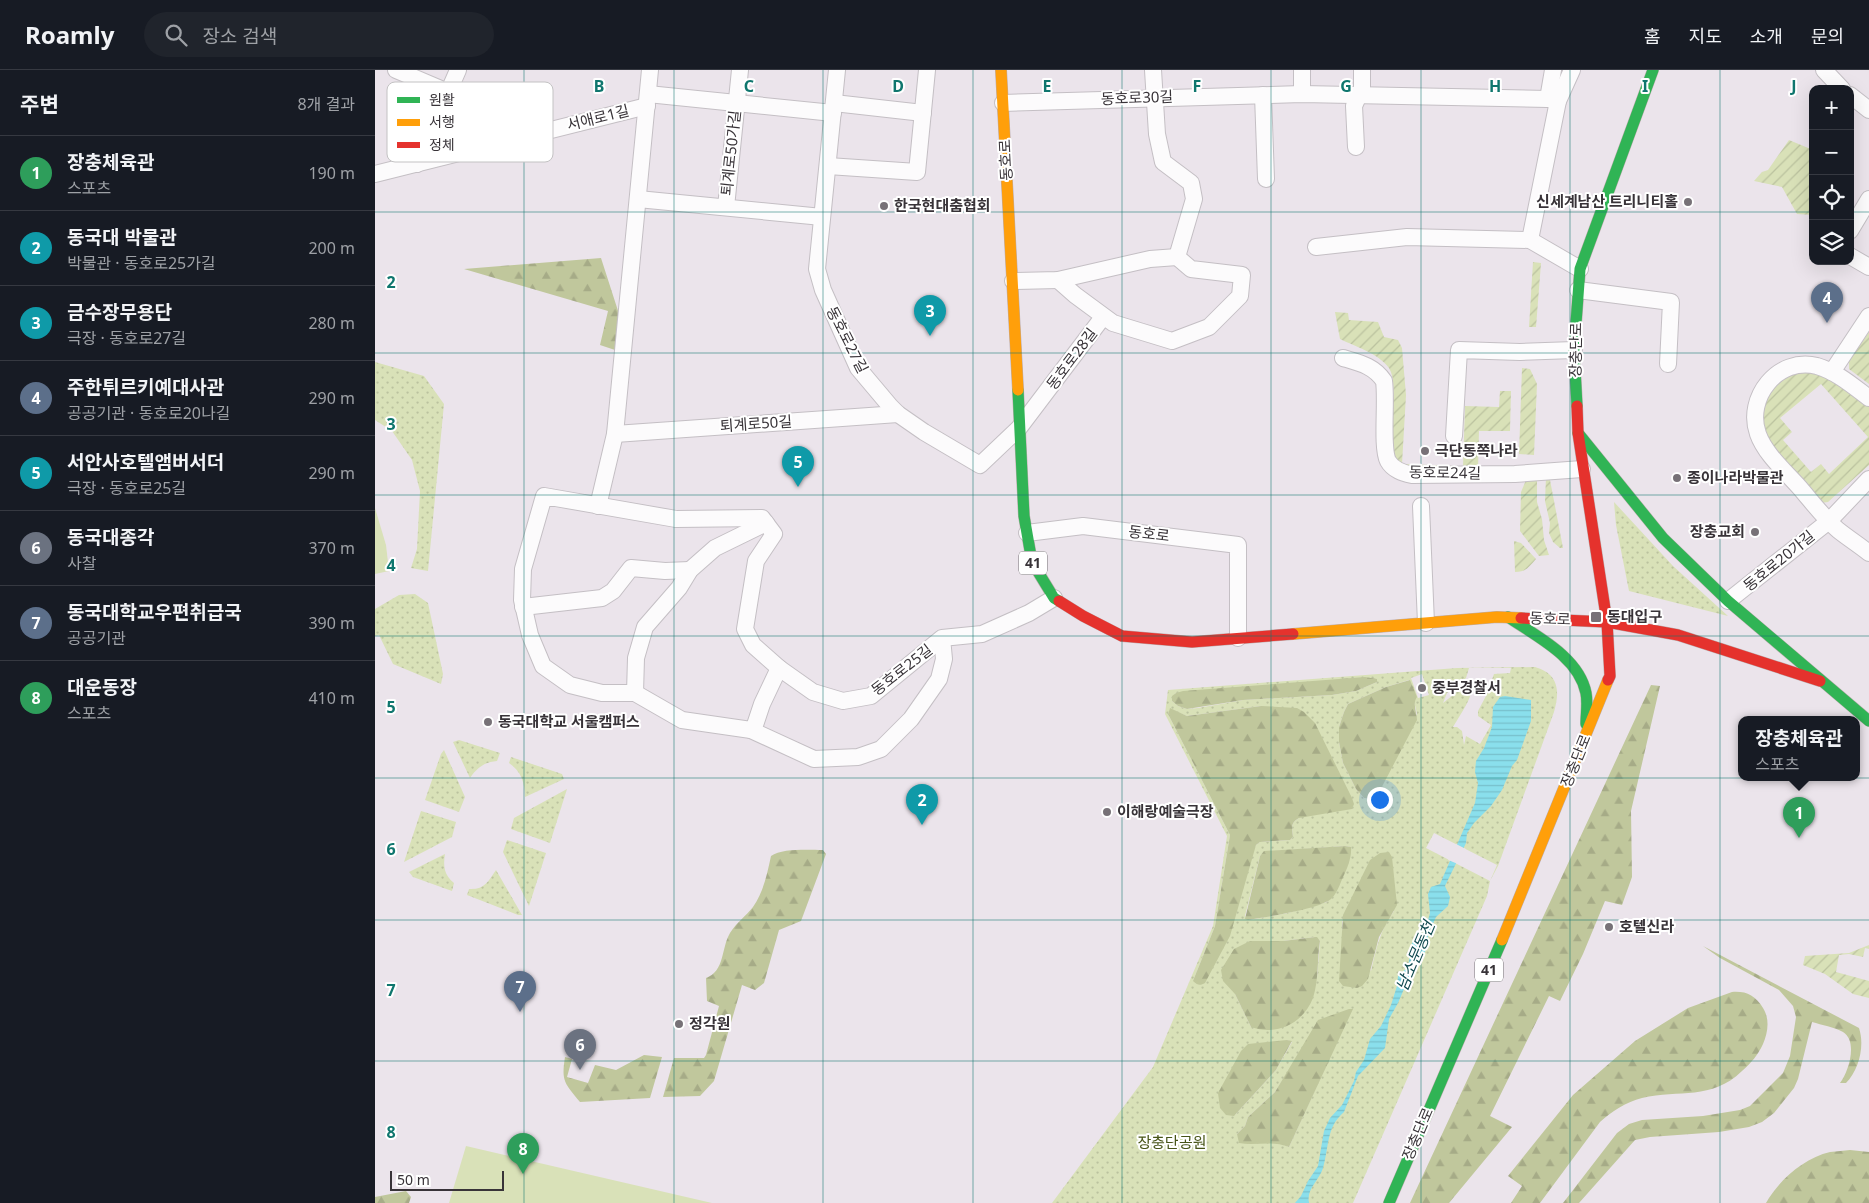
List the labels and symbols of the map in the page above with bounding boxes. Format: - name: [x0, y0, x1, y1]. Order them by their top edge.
- text: B: [594, 75, 604, 97]
- text: C: [744, 75, 754, 97]
- text: D: [892, 75, 904, 97]
- text: E: [1043, 75, 1052, 97]
- text: F: [1193, 75, 1201, 97]
- text: G: [1340, 75, 1352, 97]
- text: H: [1489, 75, 1501, 97]
- text: I: [1642, 75, 1648, 97]
- text: J: [1789, 75, 1797, 97]
- legend: [387, 82, 553, 162]
- street label: 동호로30길: [1100, 86, 1173, 108]
- text: 원활: [429, 90, 455, 109]
- street label: 서애로1길: [564, 100, 631, 134]
- street label: 퇴계로50가길: [716, 109, 744, 197]
- text: 서행: [429, 112, 455, 131]
- text: 정체: [429, 135, 455, 154]
- street label: 동호로: [994, 139, 1016, 181]
- place label: 신세계남산 트리니티홀: [1536, 191, 1678, 211]
- place label: 한국현대춤협회: [894, 195, 991, 215]
- marker: 신세계남산 트리니티홀: [1682, 196, 1694, 208]
- marker: 한국현대춤협회: [878, 200, 890, 212]
- text: 2: [386, 271, 396, 293]
- pin: 4: [1811, 282, 1843, 323]
- pin: 3: [914, 295, 946, 336]
- street label: 동호로27길: [823, 303, 873, 376]
- street label: 장충단로: [1565, 322, 1585, 378]
- street label: 동호로28길: [1041, 323, 1101, 393]
- street label: 퇴계로50길: [719, 411, 793, 436]
- text: 3: [386, 413, 396, 435]
- place label: 극단동쪽나라: [1435, 440, 1518, 460]
- marker: 극단동쪽나라: [1419, 445, 1431, 457]
- pin: 5: [782, 446, 814, 487]
- street label: 동호로24길: [1409, 461, 1481, 483]
- place label: 종이나라박물관: [1687, 467, 1784, 487]
- marker: 종이나라박물관: [1671, 472, 1683, 484]
- street label: 동호로: [1127, 521, 1171, 545]
- place label: 장충교회: [1690, 521, 1745, 541]
- street label: 동호로20가길: [1739, 525, 1818, 595]
- marker: 장충교회: [1749, 526, 1761, 538]
- road number: 41: [1019, 552, 1047, 574]
- text: 4: [386, 554, 396, 576]
- place label: 동대입구: [1607, 606, 1662, 626]
- street label: 동호로: [1529, 607, 1571, 629]
- marker: 동대입구: [1589, 610, 1603, 624]
- street label: 동호로25길: [867, 639, 936, 699]
- place label: 중부경찰서: [1432, 677, 1501, 697]
- marker: 중부경찰서: [1416, 682, 1428, 694]
- text: 5: [386, 696, 396, 718]
- place label: 동국대학교 서울캠퍼스: [498, 711, 640, 731]
- marker: 동국대학교 서울캠퍼스: [482, 716, 494, 728]
- street label: 장충단로: [1555, 731, 1595, 790]
- pin: 2: [906, 784, 938, 825]
- your location: [1367, 787, 1393, 813]
- pin: 1: [1783, 797, 1815, 838]
- place label: 이해랑예술극장: [1117, 801, 1214, 821]
- marker: 이해랑예술극장: [1101, 806, 1113, 818]
- text: 6: [386, 838, 396, 860]
- water label: 남소문동천: [1390, 916, 1440, 994]
- place label: 호텔신라: [1619, 916, 1674, 936]
- marker: 호텔신라: [1603, 921, 1615, 933]
- road number: 41: [1475, 958, 1503, 982]
- pin: 7: [504, 971, 536, 1012]
- text: 7: [386, 979, 396, 1001]
- place label: 정각원: [689, 1013, 730, 1033]
- marker: 정각원: [673, 1018, 685, 1030]
- pin: 6: [564, 1029, 596, 1070]
- street label: 장충단로: [1397, 1104, 1437, 1163]
- text: 8: [386, 1121, 396, 1143]
- park label: 장충단공원: [1137, 1132, 1207, 1152]
- pin: 8: [507, 1133, 539, 1174]
- scale bar: [390, 1168, 504, 1191]

